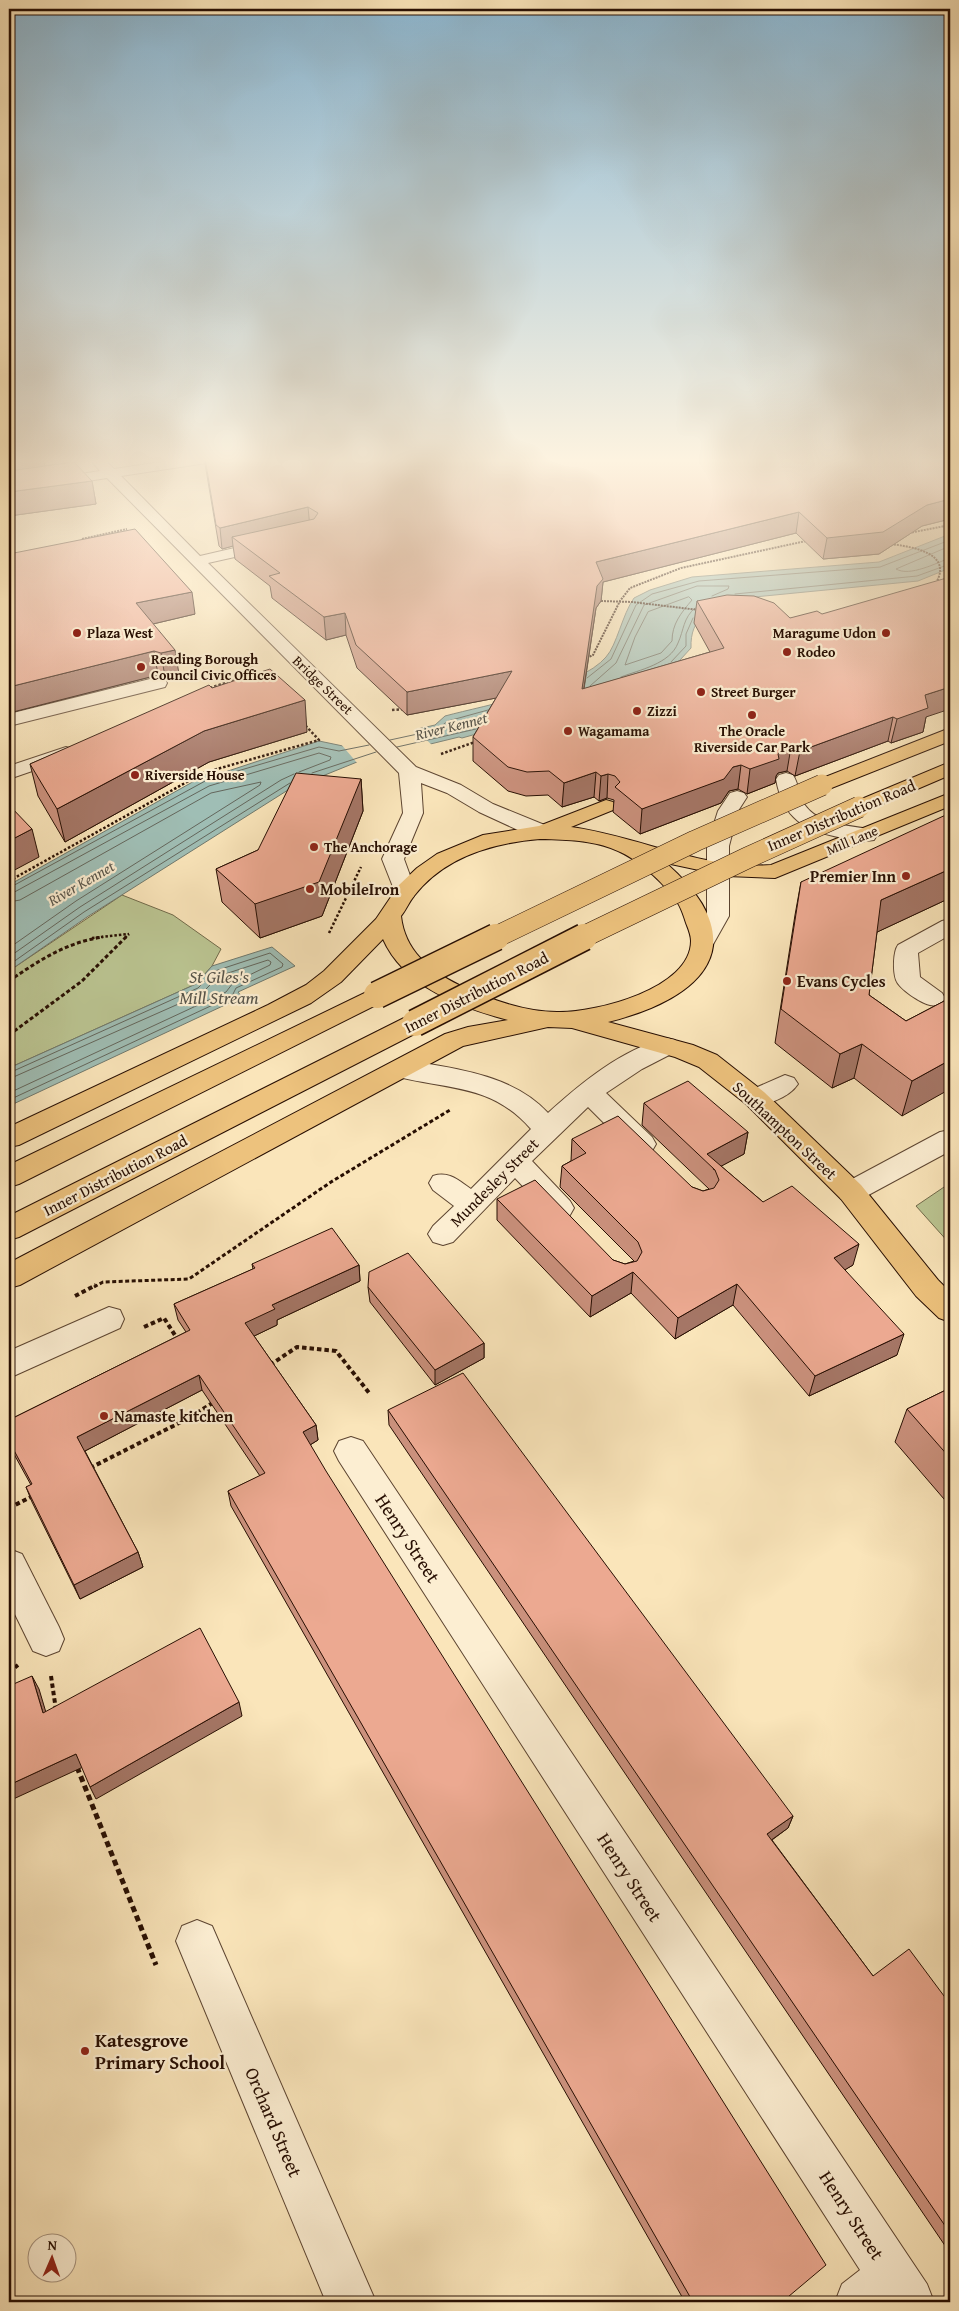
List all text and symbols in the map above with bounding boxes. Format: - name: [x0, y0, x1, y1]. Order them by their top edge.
- place label: Plaza West: [87, 623, 154, 643]
- place label: Maragume Udon: [773, 623, 877, 643]
- marker: Plaza West: [71, 627, 83, 639]
- marker: Maragume Udon: [880, 627, 892, 639]
- place label: Rodeo: [797, 642, 836, 662]
- marker: Rodeo: [781, 646, 793, 658]
- place label: Reading Borough Council Civic Offices: [151, 649, 277, 685]
- street label: Bridge Street: [288, 651, 358, 719]
- marker: Reading Borough Council Civic Offices: [135, 661, 147, 673]
- place label: Street Burger: [711, 682, 796, 702]
- marker: Street Burger: [695, 686, 707, 698]
- place label: Zizzi: [647, 701, 677, 721]
- marker: Zizzi: [631, 705, 643, 717]
- water label: River Kennet: [412, 707, 489, 745]
- marker: The Oracle Riverside Car Park: [746, 709, 758, 721]
- place label: Wagamama: [578, 721, 650, 741]
- place label: The Oracle Riverside Car Park: [694, 721, 811, 757]
- marker: Wagamama: [562, 725, 574, 737]
- place label: Riverside House: [145, 765, 245, 785]
- marker: Riverside House: [129, 769, 141, 781]
- street label: Inner Distribution Road: [763, 773, 919, 857]
- street label: Mill Lane: [823, 820, 881, 860]
- place label: The Anchorage: [324, 837, 418, 857]
- marker: The Anchorage: [308, 841, 320, 853]
- water label: River Kennet: [43, 855, 118, 911]
- place label: Premier Inn: [810, 864, 897, 888]
- marker: Premier Inn: [900, 870, 912, 882]
- place label: MobileIron: [320, 877, 400, 901]
- marker: MobileIron: [304, 883, 316, 895]
- street label: Inner Distribution Road: [400, 945, 553, 1039]
- water label: St Giles's Mill Stream: [179, 963, 259, 1011]
- place label: Evans Cycles: [797, 969, 886, 993]
- marker: Evans Cycles: [781, 975, 793, 987]
- street label: Southampton Street: [727, 1075, 843, 1185]
- street label: Inner Distribution Road: [39, 1128, 192, 1222]
- street label: Mundesley Street: [444, 1132, 544, 1232]
- place label: Namaste kitchen: [114, 1404, 234, 1428]
- marker: Namaste kitchen: [98, 1410, 110, 1422]
- street label: Henry Street: [369, 1488, 448, 1589]
- street label: Henry Street: [591, 1827, 670, 1928]
- place label: Katesgrove Primary School: [95, 2026, 225, 2076]
- marker: Katesgrove Primary School: [79, 2045, 91, 2057]
- street label: Orchard Street: [238, 2063, 310, 2182]
- street label: Henry Street: [813, 2165, 892, 2266]
- north arrow: [28, 2234, 78, 2284]
- text: N: [47, 2235, 58, 2255]

